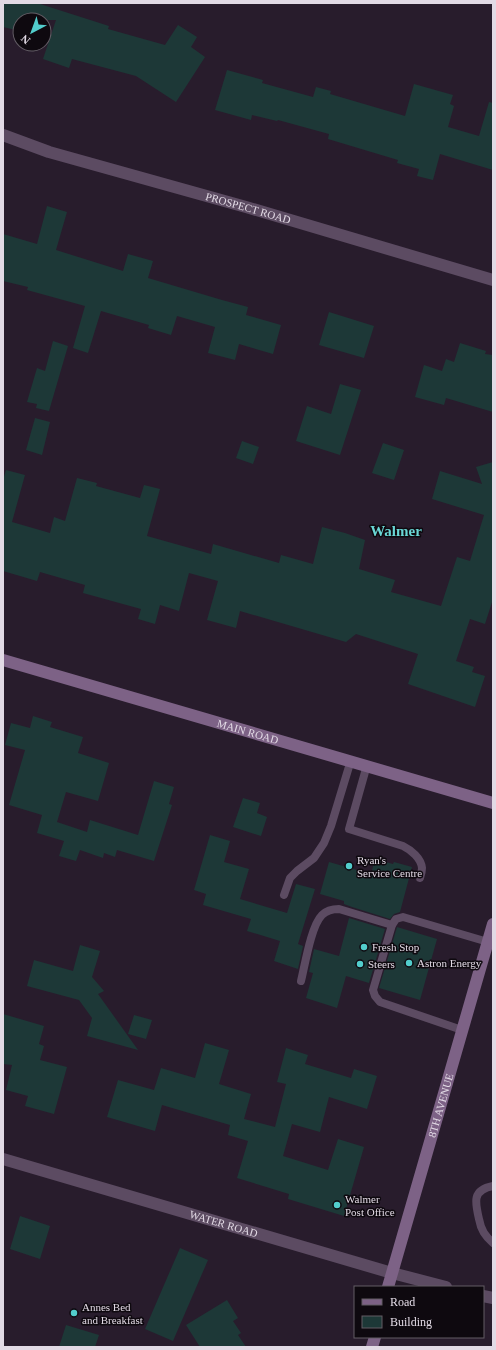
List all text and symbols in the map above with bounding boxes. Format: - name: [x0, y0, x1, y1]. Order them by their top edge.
- north arrow: [12, 12, 52, 52]
- text: N: [18, 32, 32, 47]
- street label: PROSPECT ROAD: [204, 190, 292, 226]
- district label: Walmer: [370, 523, 422, 539]
- street label: MAIN ROAD: [216, 717, 280, 746]
- place label: Ryan's Service Centre: [357, 854, 422, 879]
- marker: Ryan's Service Centre: [344, 861, 354, 871]
- place label: Fresh Stop: [372, 941, 420, 953]
- marker: Fresh Stop: [359, 942, 369, 952]
- place label: Astron Energy: [417, 957, 482, 969]
- place label: Steers: [368, 958, 395, 970]
- marker: Astron Energy: [404, 958, 414, 968]
- marker: Steers: [355, 959, 365, 969]
- street label: 8TH AVENUE: [426, 1072, 456, 1139]
- place label: Walmer Post Office: [345, 1193, 395, 1218]
- marker: Walmer Post Office: [332, 1200, 342, 1210]
- street label: WATER ROAD: [188, 1208, 259, 1239]
- legend: [354, 1286, 484, 1338]
- text: Road: [390, 1295, 415, 1309]
- place label: Annes Bed and Breakfast: [82, 1301, 143, 1326]
- marker: Annes Bed and Breakfast: [69, 1308, 79, 1318]
- text: Building: [390, 1315, 432, 1329]

